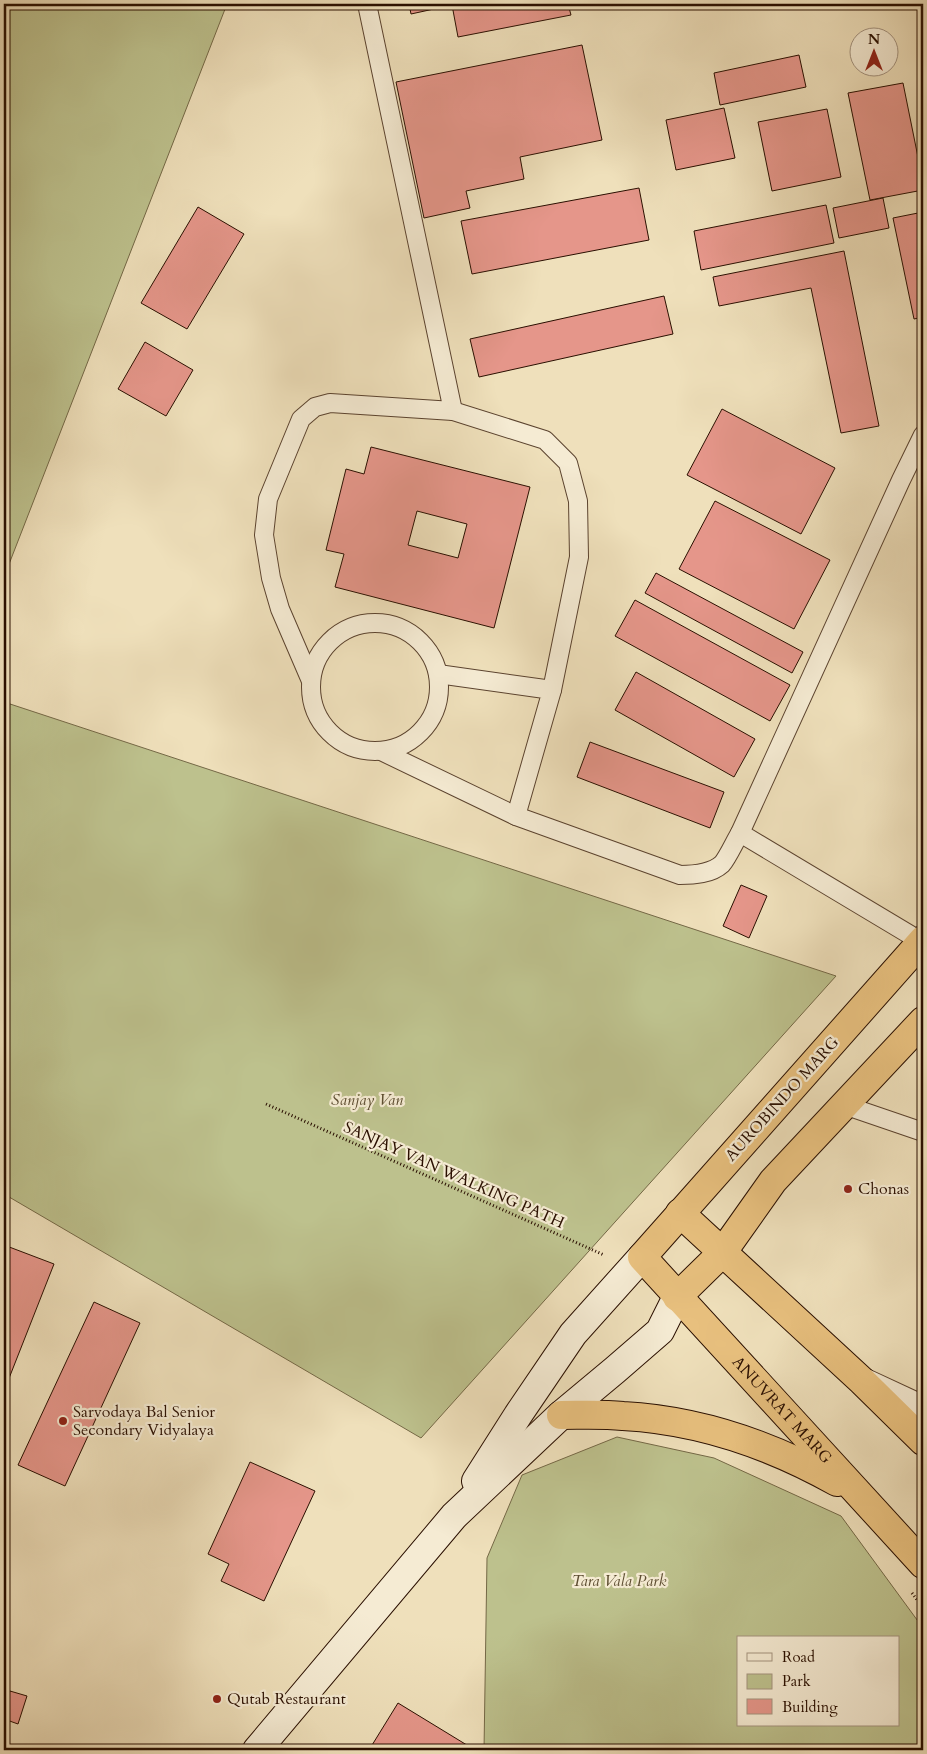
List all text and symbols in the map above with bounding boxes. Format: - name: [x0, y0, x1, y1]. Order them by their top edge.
- north arrow: [850, 28, 900, 78]
- text: N: [868, 30, 880, 49]
- street label: AUROBINDO MARG: [720, 1032, 844, 1166]
- park label: Sanjay Van: [331, 1089, 403, 1111]
- street label: SANJAY VAN WALKING PATH: [340, 1116, 568, 1234]
- place label: Chonas: [858, 1178, 909, 1200]
- marker: Chonas: [842, 1183, 854, 1195]
- street label: ANUVRAT MARG: [727, 1351, 837, 1469]
- place label: Sarvodaya Bal Senior Secondary Vidyalaya: [73, 1401, 215, 1441]
- marker: Sarvodaya Bal Senior Secondary Vidyalaya: [57, 1415, 69, 1427]
- park label: Tara Vala Park: [572, 1570, 666, 1592]
- legend: [737, 1636, 900, 1726]
- text: Road: [782, 1647, 815, 1667]
- text: Park: [782, 1671, 811, 1691]
- place label: Qutab Restaurant: [227, 1688, 346, 1710]
- marker: Qutab Restaurant: [211, 1693, 223, 1705]
- text: Building: [782, 1697, 838, 1717]

